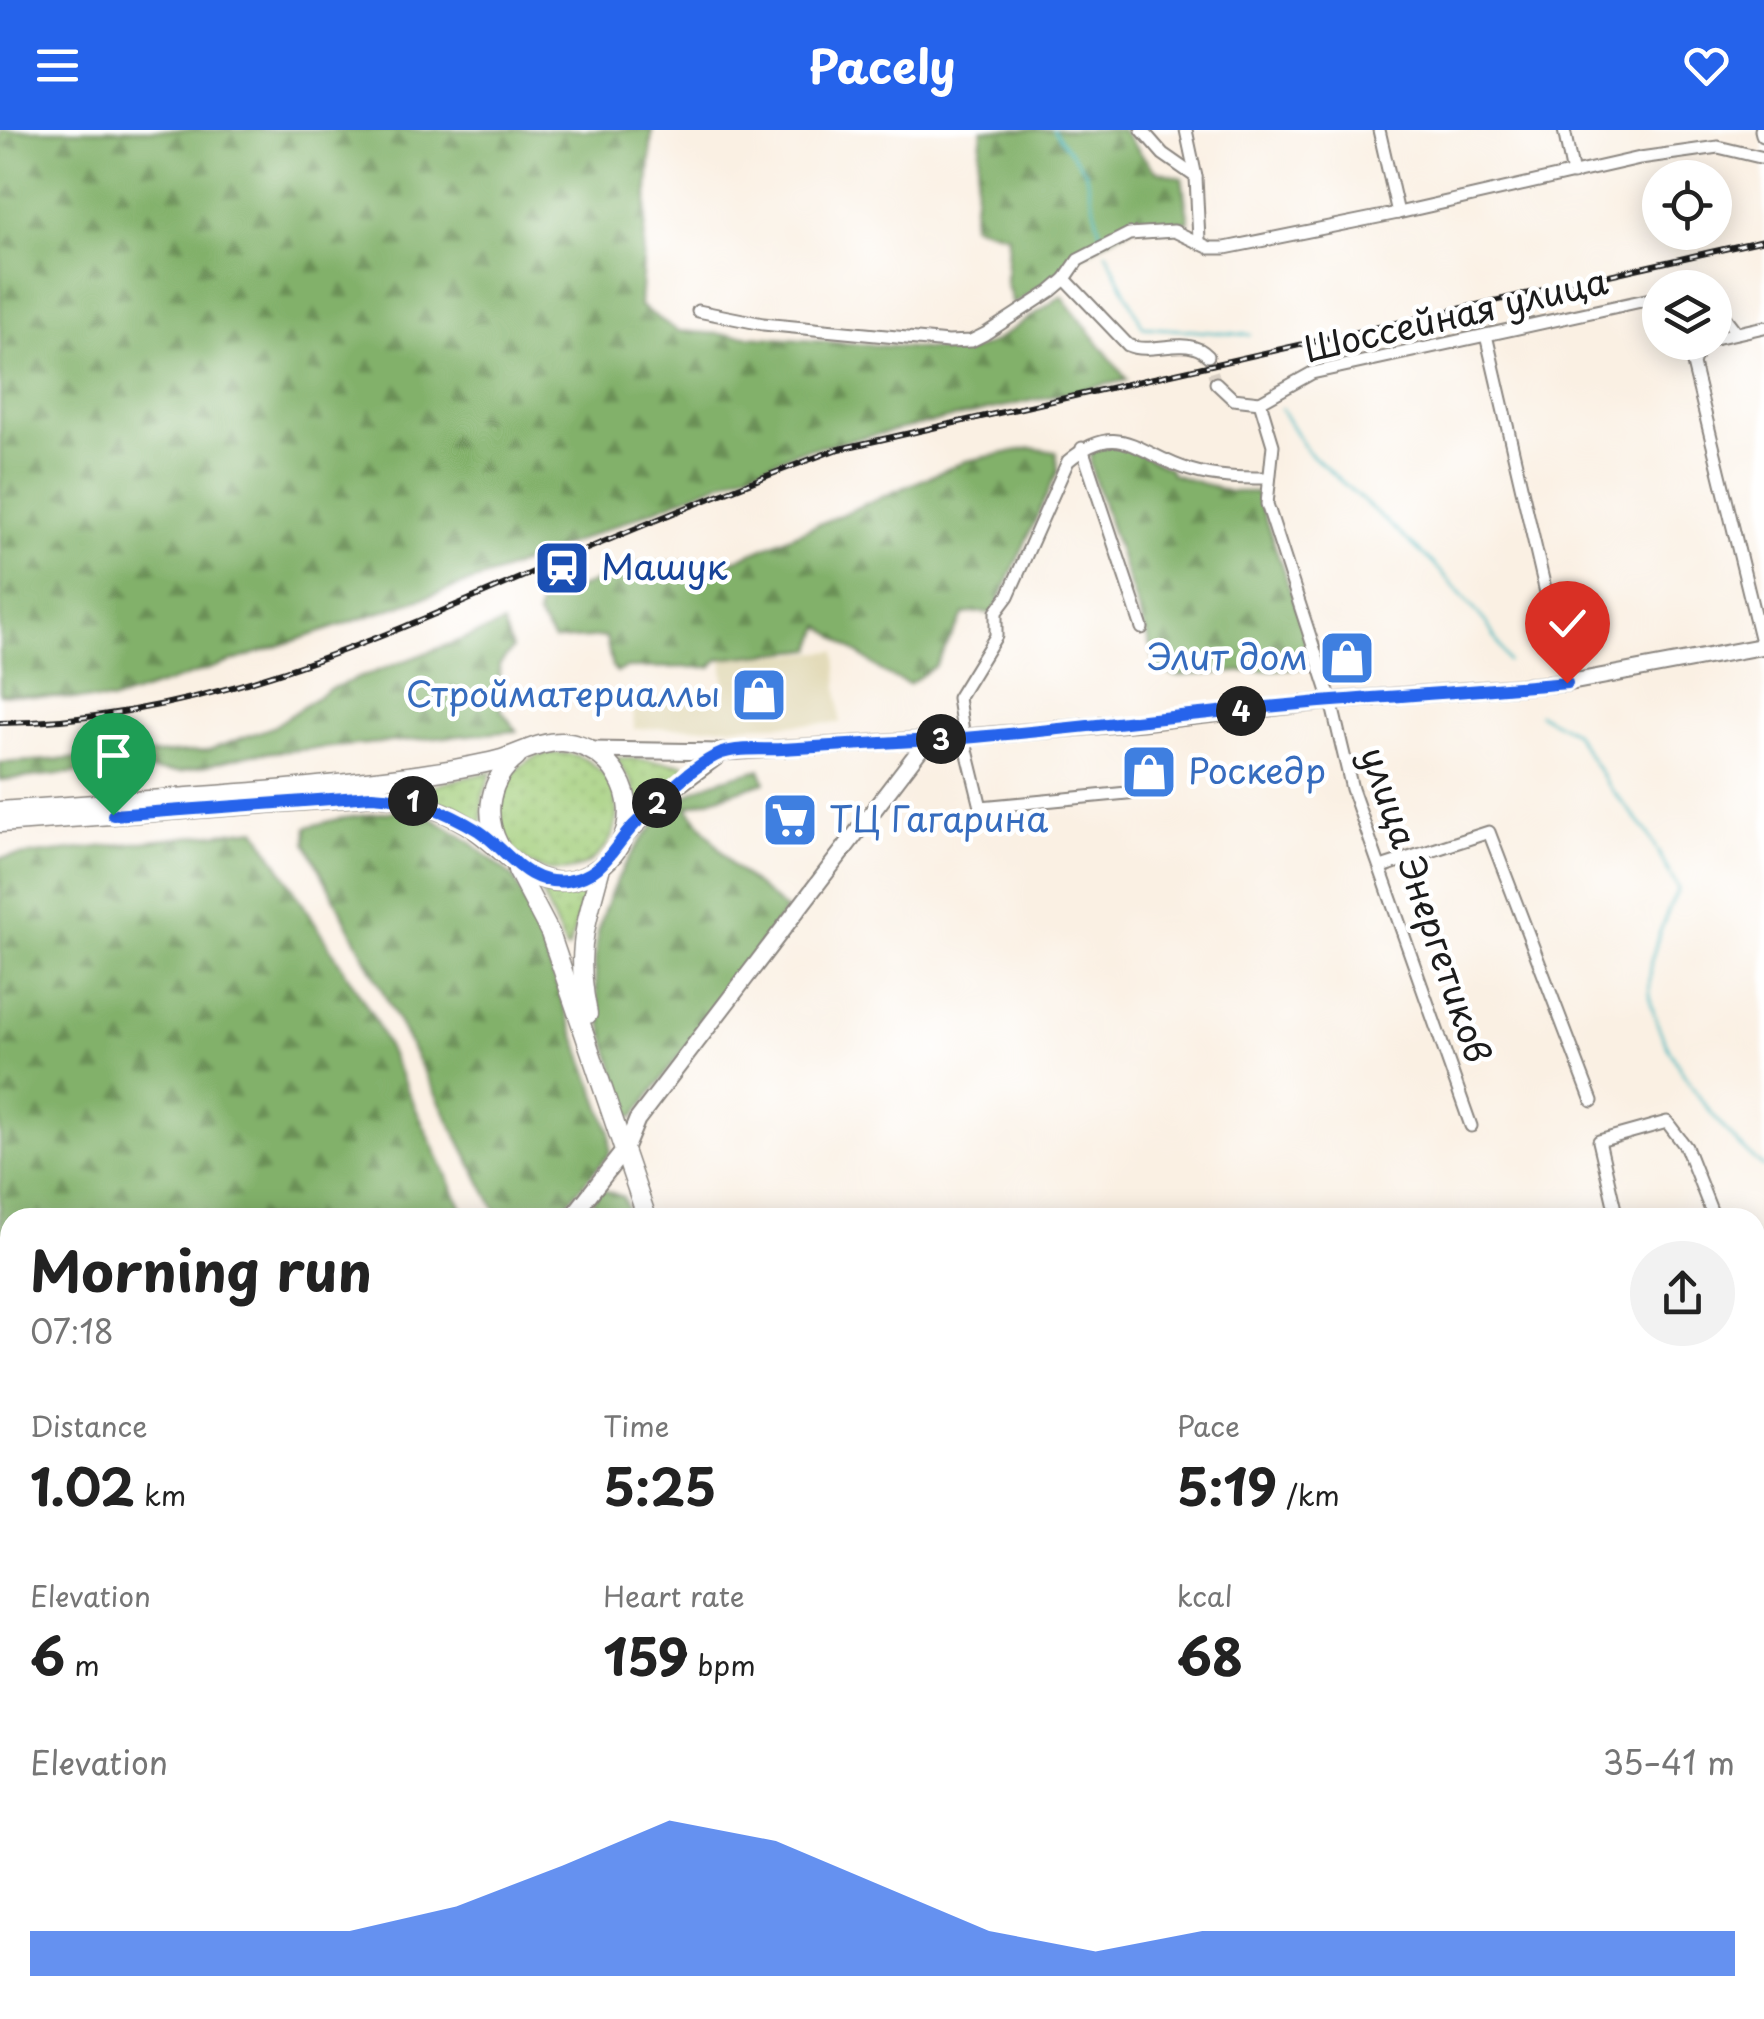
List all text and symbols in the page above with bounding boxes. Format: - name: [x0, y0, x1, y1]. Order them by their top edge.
- text: Pacely: [809, 31, 955, 99]
- icon: menu: [30, 38, 85, 93]
- icon: heart: [1679, 38, 1734, 93]
- map controls: [1642, 160, 1732, 360]
- button: locate: [1642, 160, 1732, 250]
- street label: Шоссейная улица: [1298, 253, 1612, 374]
- button: layers: [1642, 270, 1732, 360]
- station icon: Машук: [532, 538, 592, 598]
- place label: Машук: [601, 539, 728, 592]
- pin: [1525, 581, 1610, 684]
- icon: check: [1540, 596, 1595, 651]
- shop icon: Элит дом: [1317, 628, 1377, 688]
- place label: Элит дом: [1147, 629, 1308, 682]
- shop icon: Стройматериаллы: [729, 665, 789, 725]
- place label: Стройматериаллы: [406, 666, 720, 719]
- pin: 4: [1216, 686, 1266, 736]
- text: 4: [1231, 689, 1251, 732]
- pin: [71, 713, 156, 816]
- pin: 3: [916, 714, 966, 764]
- text: 3: [932, 717, 950, 760]
- icon: arrive: [86, 728, 141, 783]
- street label: улица Энергетиков: [1348, 739, 1506, 1069]
- shop icon: Роскедр: [1119, 742, 1179, 802]
- place label: Роскедр: [1188, 743, 1326, 796]
- pin: 1: [388, 776, 438, 826]
- pin: 2: [632, 778, 682, 828]
- text: 1: [406, 779, 420, 822]
- text: 2: [647, 781, 667, 824]
- supermarket icon: ТЦ Гагарина: [760, 790, 820, 850]
- place label: ТЦ Гагарина: [829, 791, 1048, 844]
- text: Morning run: [30, 1228, 372, 1311]
- button: share: [1630, 1241, 1735, 1346]
- text: 07:18: [30, 1307, 114, 1355]
- text: Distance: [30, 1404, 148, 1447]
- text: Time: [603, 1404, 670, 1447]
- text: Pace: [1177, 1404, 1240, 1447]
- text: 1.02: [30, 1447, 135, 1523]
- text: 5:25: [603, 1447, 717, 1523]
- text: 5:19: [1177, 1447, 1277, 1523]
- text: km: [135, 1473, 186, 1516]
- text: /km: [1277, 1473, 1340, 1516]
- text: Elevation: [30, 1574, 151, 1617]
- text: Heart rate: [603, 1574, 745, 1617]
- text: kcal: [1177, 1574, 1233, 1617]
- text: 6: [30, 1617, 65, 1693]
- text: 159: [603, 1617, 689, 1693]
- text: 68: [1177, 1617, 1243, 1693]
- text: m: [65, 1643, 100, 1686]
- text: bpm: [689, 1643, 756, 1686]
- text: Elevation: [30, 1738, 168, 1786]
- text: 35–41 m: [1603, 1738, 1735, 1786]

